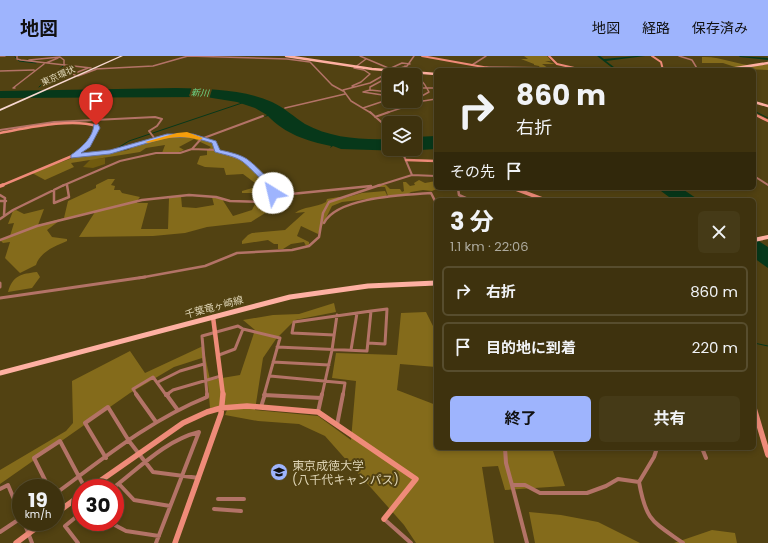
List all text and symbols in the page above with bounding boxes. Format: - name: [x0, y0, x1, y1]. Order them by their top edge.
- text: 地図: [20, 15, 58, 42]
- text: 地図: [592, 18, 620, 38]
- text: 経路: [642, 18, 670, 38]
- text: 保存済み: [692, 18, 748, 38]
- street label: 東京環状: [39, 63, 77, 89]
- map controls: [382, 68, 422, 156]
- button: sound: [382, 68, 422, 108]
- text: 860 m: [516, 76, 606, 115]
- pin: [79, 84, 113, 125]
- icon: right: [450, 84, 502, 136]
- water label: 新川: [191, 87, 210, 100]
- icon: arrive: [85, 90, 107, 112]
- text: 右折: [516, 115, 552, 140]
- button: layers: [382, 116, 422, 156]
- icon: arrive: [503, 160, 525, 182]
- text: その先: [450, 161, 495, 182]
- position arrow: [252, 172, 294, 214]
- text: 3 分: [450, 205, 494, 238]
- button: close: [698, 211, 740, 253]
- text: 1.1 km · 22:06: [450, 237, 528, 256]
- icon: right: [452, 280, 474, 302]
- text: 右折: [486, 281, 516, 302]
- text: 860 m: [690, 281, 738, 302]
- street label: 千葉竜ヶ崎線: [183, 292, 245, 322]
- icon: arrive: [452, 336, 474, 358]
- text: 目的地に到着: [486, 337, 576, 358]
- text: 220 m: [692, 337, 738, 358]
- button: 終了: [450, 396, 591, 442]
- button: 共有: [599, 396, 740, 442]
- place label: 東京成徳大学 (八千代キャンパス): [292, 457, 399, 488]
- school or university icon: 東京成徳大学 (八千代キャンパス): [269, 462, 289, 482]
- speed limit sign: 30: [72, 479, 124, 531]
- text: 19: [28, 486, 48, 514]
- text: km/h: [25, 507, 51, 522]

